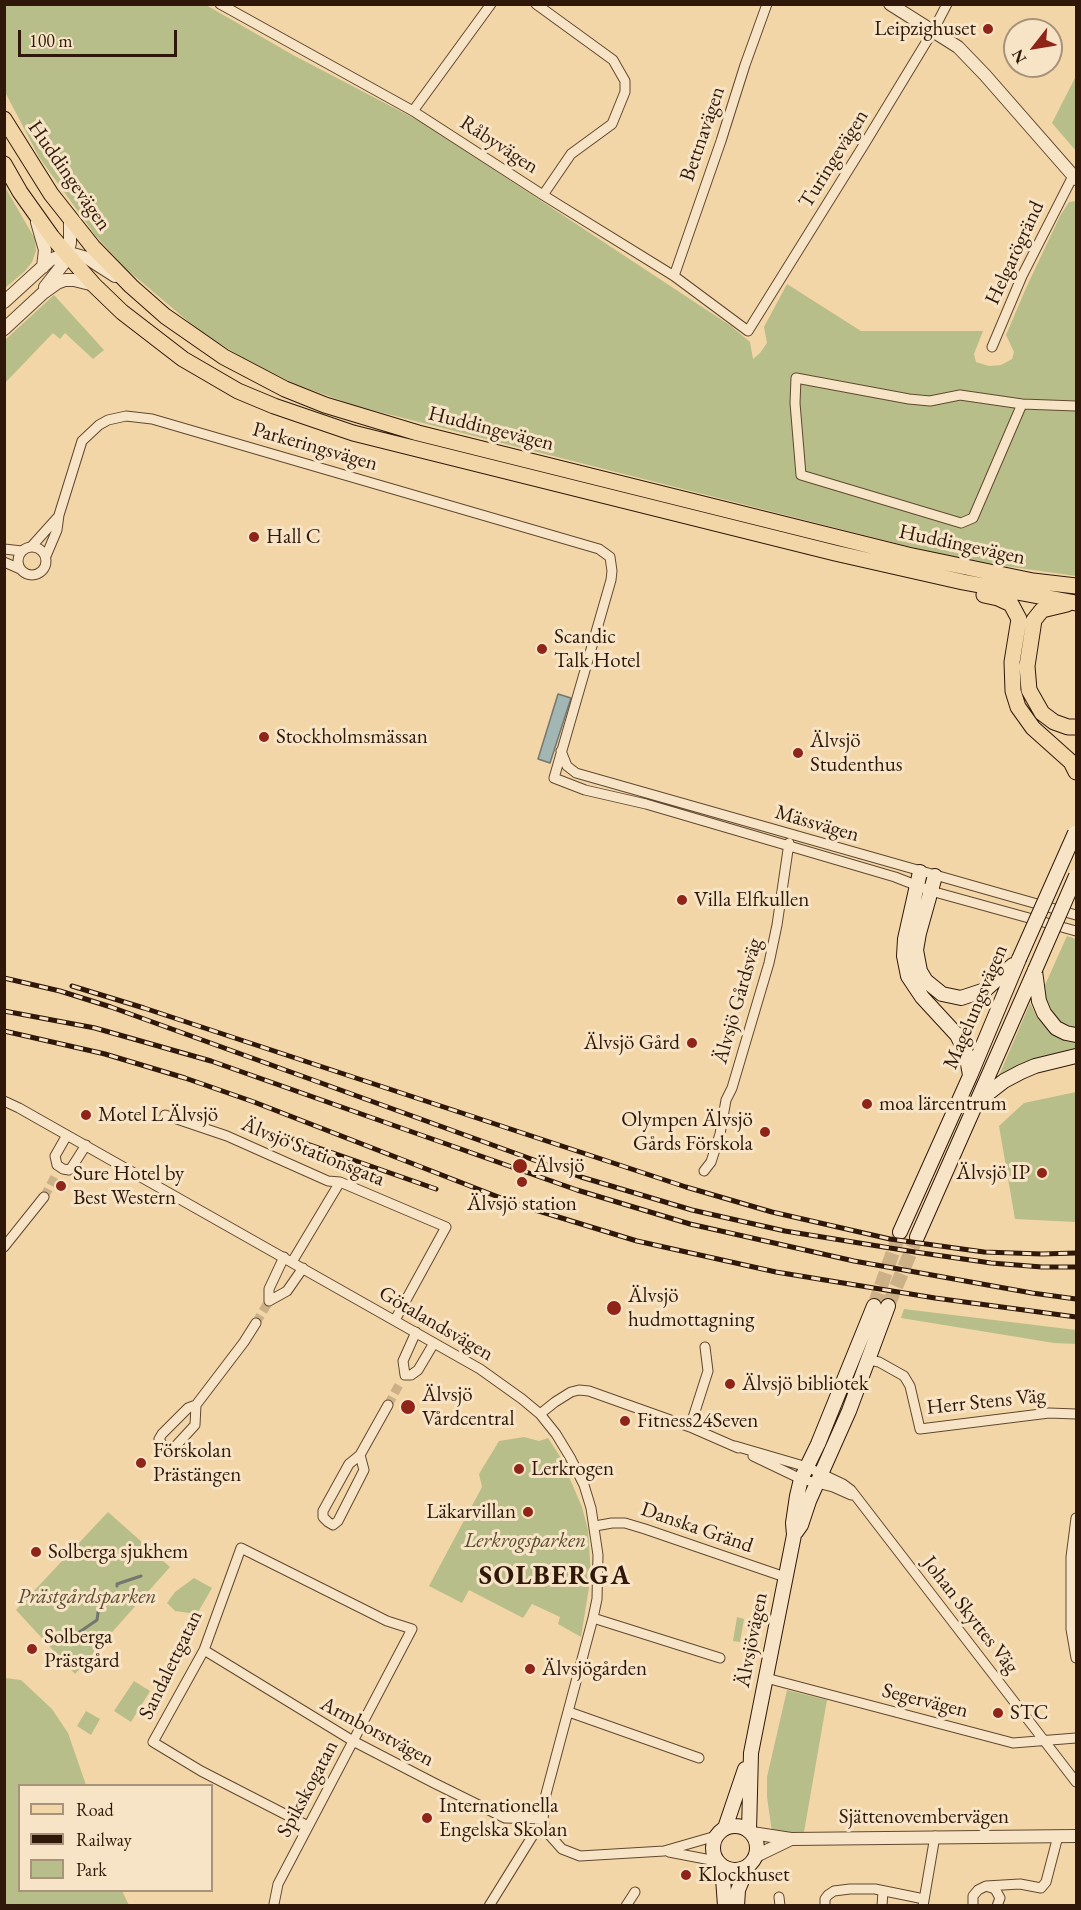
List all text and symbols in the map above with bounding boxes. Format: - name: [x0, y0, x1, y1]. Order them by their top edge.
- place label: Leipzighuset: [874, 16, 976, 42]
- scale bar: [21, 18, 180, 56]
- north arrow: [1003, 18, 1063, 78]
- marker: Leipzighuset: [981, 22, 995, 36]
- text: 100 m: [29, 29, 73, 52]
- text: N: [1007, 46, 1031, 67]
- street label: Bettnavägen: [675, 83, 731, 185]
- street label: Turingevägen: [794, 105, 874, 213]
- street label: Råbyvägen: [455, 110, 543, 180]
- street label: Huddingevägen: [22, 116, 116, 236]
- street label: Helgarögränd: [980, 197, 1050, 309]
- street label: Huddingevägen: [426, 401, 556, 457]
- street label: Parkeringsvägen: [250, 417, 380, 477]
- street label: Huddingevägen: [897, 519, 1027, 571]
- place label: Hall C: [266, 524, 321, 550]
- marker: Hall C: [247, 530, 261, 544]
- place label: Scandic Talk Hotel: [554, 624, 641, 674]
- marker: Scandic Talk Hotel: [535, 642, 549, 656]
- place label: Stockholmsmässan: [276, 724, 428, 750]
- place label: Älvsjö Studenthus: [810, 728, 903, 778]
- marker: Stockholmsmässan: [257, 730, 271, 744]
- marker: Älvsjö Studenthus: [791, 746, 805, 760]
- street label: Mässvägen: [772, 800, 862, 848]
- place label: Villa Elfkullen: [694, 887, 809, 913]
- marker: Villa Elfkullen: [675, 893, 689, 907]
- street label: Älvsjö Gårdsväg: [708, 935, 768, 1067]
- street label: Magelungsvägen: [938, 941, 1014, 1073]
- place label: Älvsjö Gård: [584, 1030, 680, 1056]
- marker: Älvsjö Gård: [685, 1036, 699, 1050]
- place label: moa lärcentrum: [879, 1091, 1007, 1117]
- marker: moa lärcentrum: [860, 1097, 874, 1111]
- place label: Motel L Älvsjö: [98, 1102, 218, 1128]
- place label: Olympen Älvsjö Gårds Förskola: [621, 1107, 753, 1157]
- marker: Motel L Älvsjö: [79, 1108, 93, 1122]
- street label: Älvsjö Stationsgata: [238, 1112, 388, 1192]
- marker: Olympen Älvsjö Gårds Förskola: [758, 1125, 772, 1139]
- place label: Älvsjö: [534, 1153, 585, 1179]
- marker: Älvsjö: [511, 1157, 529, 1175]
- place label: Älvsjö IP: [956, 1160, 1030, 1186]
- place label: Sure Hotel by Best Western: [73, 1161, 184, 1211]
- marker: Älvsjö IP: [1035, 1166, 1049, 1180]
- marker: Älvsjö station: [515, 1175, 529, 1189]
- marker: Sure Hotel by Best Western: [54, 1179, 68, 1193]
- place label: Älvsjö station: [467, 1191, 577, 1217]
- street label: Götalandsvägen: [374, 1281, 498, 1367]
- place label: Älvsjö hudmottagning: [628, 1283, 754, 1333]
- marker: Älvsjö hudmottagning: [605, 1299, 623, 1317]
- place label: Älvsjö bibliotek: [742, 1371, 869, 1397]
- marker: Älvsjö bibliotek: [723, 1377, 737, 1391]
- place label: Älvsjö Vårdcentral: [422, 1382, 514, 1432]
- street label: Herr Stens Väg: [925, 1383, 1047, 1421]
- marker: Älvsjö Vårdcentral: [399, 1398, 417, 1416]
- place label: Fitness24Seven: [637, 1408, 758, 1434]
- marker: Fitness24Seven: [618, 1414, 632, 1428]
- place label: Förskolan Prästängen: [153, 1438, 241, 1488]
- marker: Förskolan Prästängen: [134, 1456, 148, 1470]
- place label: Lerkrogen: [531, 1456, 614, 1482]
- marker: Lerkrogen: [512, 1462, 526, 1476]
- street label: Danska Gränd: [638, 1497, 756, 1559]
- place label: Läkarvillan: [426, 1499, 516, 1525]
- marker: Läkarvillan: [521, 1505, 535, 1519]
- park label: Lerkrogsparken: [464, 1528, 586, 1554]
- place label: Solberga sjukhem: [48, 1539, 188, 1565]
- marker: Solberga sjukhem: [29, 1545, 43, 1559]
- street label: Johan Skyttes Väg: [916, 1551, 1024, 1679]
- district label: SOLBERGA: [479, 1561, 631, 1593]
- park label: Prästgårdsparken: [18, 1584, 156, 1610]
- street label: Älvsjövägen: [730, 1590, 774, 1690]
- street label: Sandalettgatan: [134, 1606, 208, 1724]
- place label: Solberga Prästgård: [44, 1624, 120, 1674]
- marker: Solberga Prästgård: [25, 1642, 39, 1656]
- place label: Älvsjögården: [542, 1656, 647, 1682]
- marker: Älvsjögården: [523, 1662, 537, 1676]
- street label: Segervägen: [879, 1678, 971, 1724]
- street label: Armborstvägen: [316, 1691, 438, 1773]
- place label: STC: [1010, 1700, 1048, 1726]
- marker: STC: [991, 1706, 1005, 1720]
- street label: Spikskogatan: [272, 1736, 344, 1842]
- legend: [18, 1784, 213, 1892]
- place label: Internationella Engelska Skolan: [439, 1793, 568, 1843]
- text: Road: [76, 1798, 114, 1821]
- street label: Sjättenovembervägen: [839, 1804, 1009, 1830]
- marker: Internationella Engelska Skolan: [420, 1811, 434, 1825]
- text: Railway: [76, 1828, 132, 1851]
- text: Park: [76, 1858, 107, 1881]
- place label: Klockhuset: [698, 1862, 790, 1888]
- marker: Klockhuset: [679, 1868, 693, 1882]

